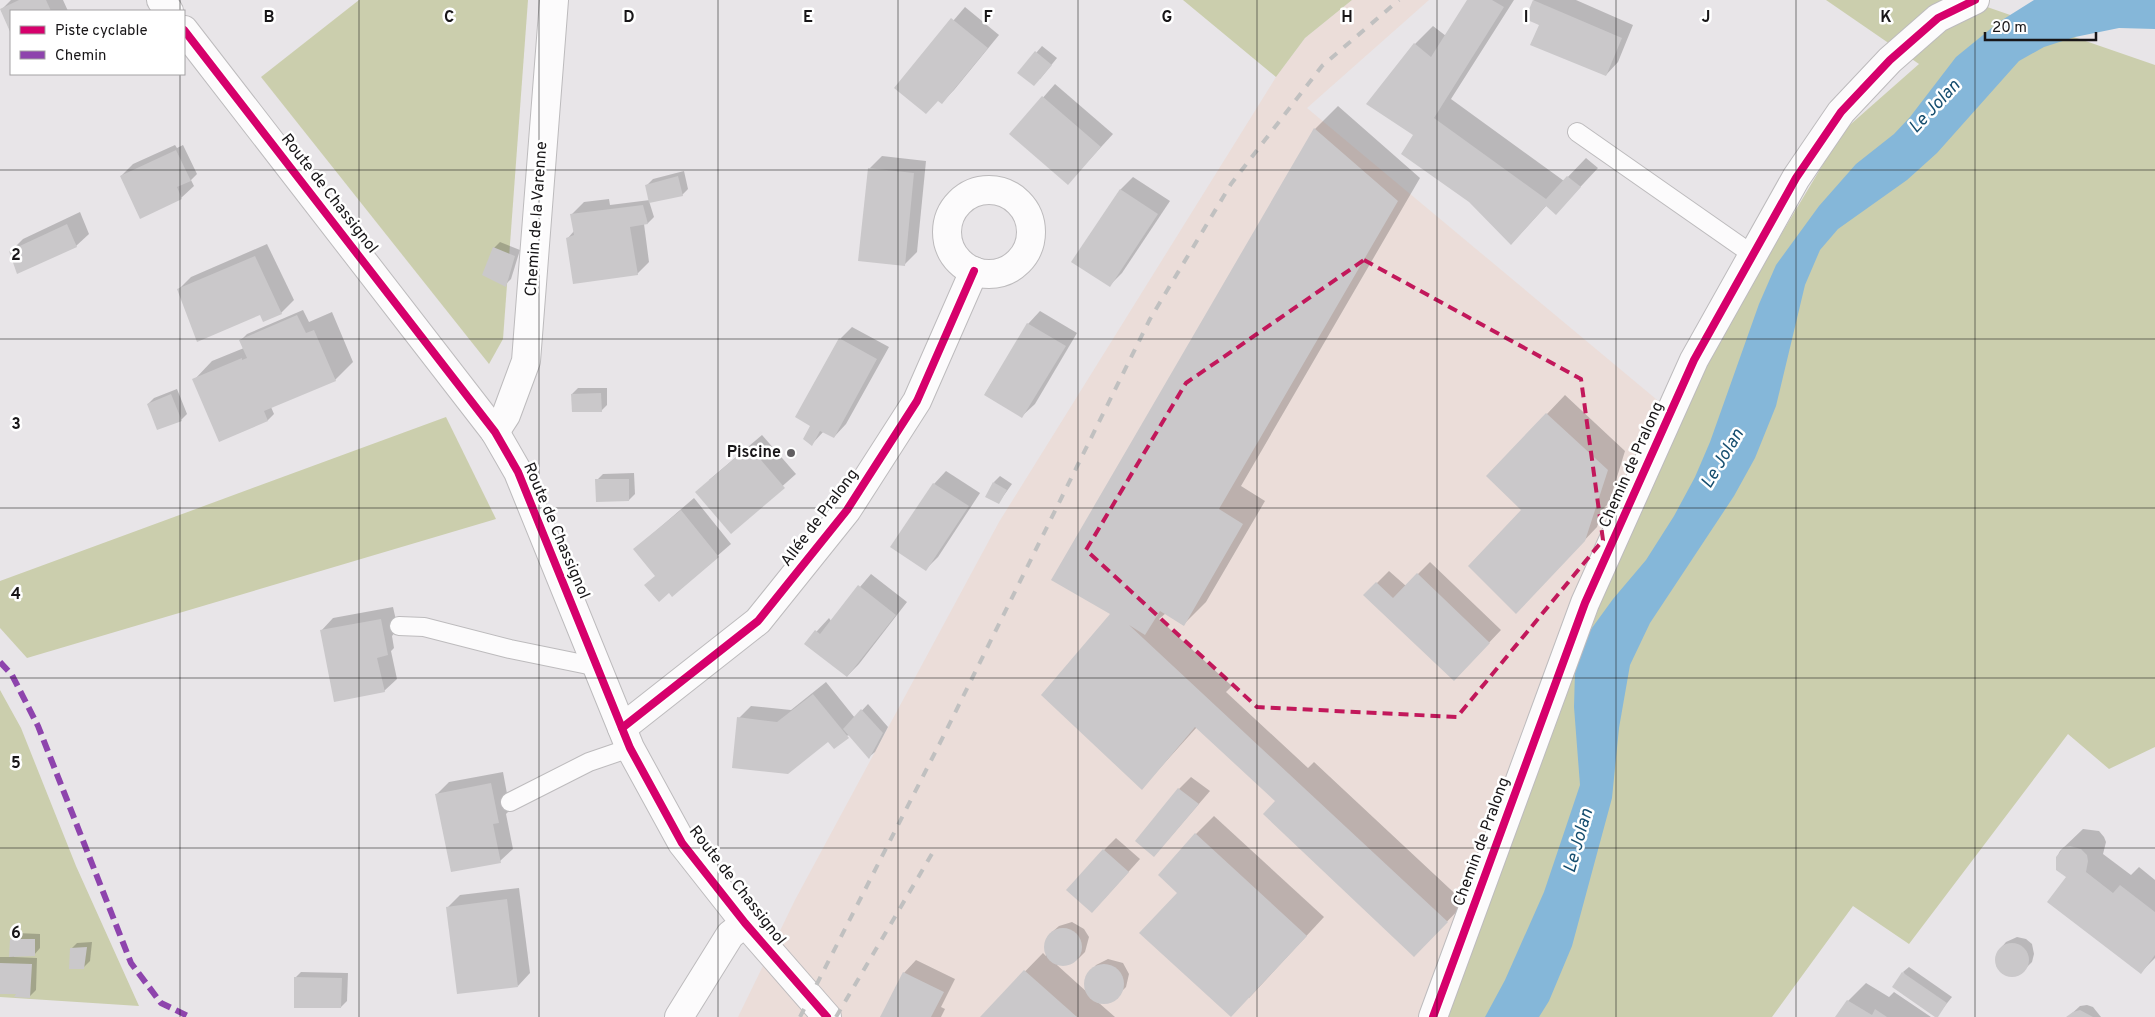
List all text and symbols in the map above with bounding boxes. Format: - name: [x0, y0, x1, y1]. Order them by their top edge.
- text: B: [263, 8, 275, 28]
- text: C: [444, 8, 454, 28]
- text: D: [623, 8, 635, 28]
- text: E: [803, 8, 813, 28]
- text: F: [983, 8, 993, 28]
- text: G: [1162, 8, 1172, 28]
- text: H: [1341, 8, 1353, 28]
- text: I: [1524, 8, 1528, 28]
- text: J: [1702, 8, 1710, 28]
- text: K: [1880, 8, 1892, 28]
- legend: [10, 10, 185, 75]
- scale bar: [1985, 10, 2096, 42]
- text: 20 m: [1992, 19, 2027, 38]
- text: Piste cyclable: [55, 22, 148, 41]
- text: Chemin: [55, 47, 107, 66]
- water label: Le Jolan: [1904, 75, 1966, 139]
- street label: Route de Chassignol: [276, 130, 382, 258]
- street label: Chemin de la Varenne: [522, 141, 552, 297]
- text: 2: [11, 246, 21, 266]
- street label: Chemin de Pralong: [1595, 399, 1669, 531]
- text: 3: [11, 415, 21, 435]
- water label: Le Jolan: [1696, 425, 1750, 493]
- place label: Piscine: [727, 443, 781, 463]
- marker: Piscine: [785, 447, 797, 459]
- street label: Route de Chassignol: [518, 460, 594, 602]
- street label: Allée de Pralong: [777, 465, 863, 571]
- text: 4: [11, 585, 21, 605]
- text: 5: [11, 754, 21, 774]
- street label: Chemin de Pralong: [1449, 775, 1515, 909]
- water label: Le Jolan: [1559, 806, 1599, 876]
- street label: Route de Chassignol: [684, 822, 790, 950]
- text: 6: [11, 924, 21, 944]

